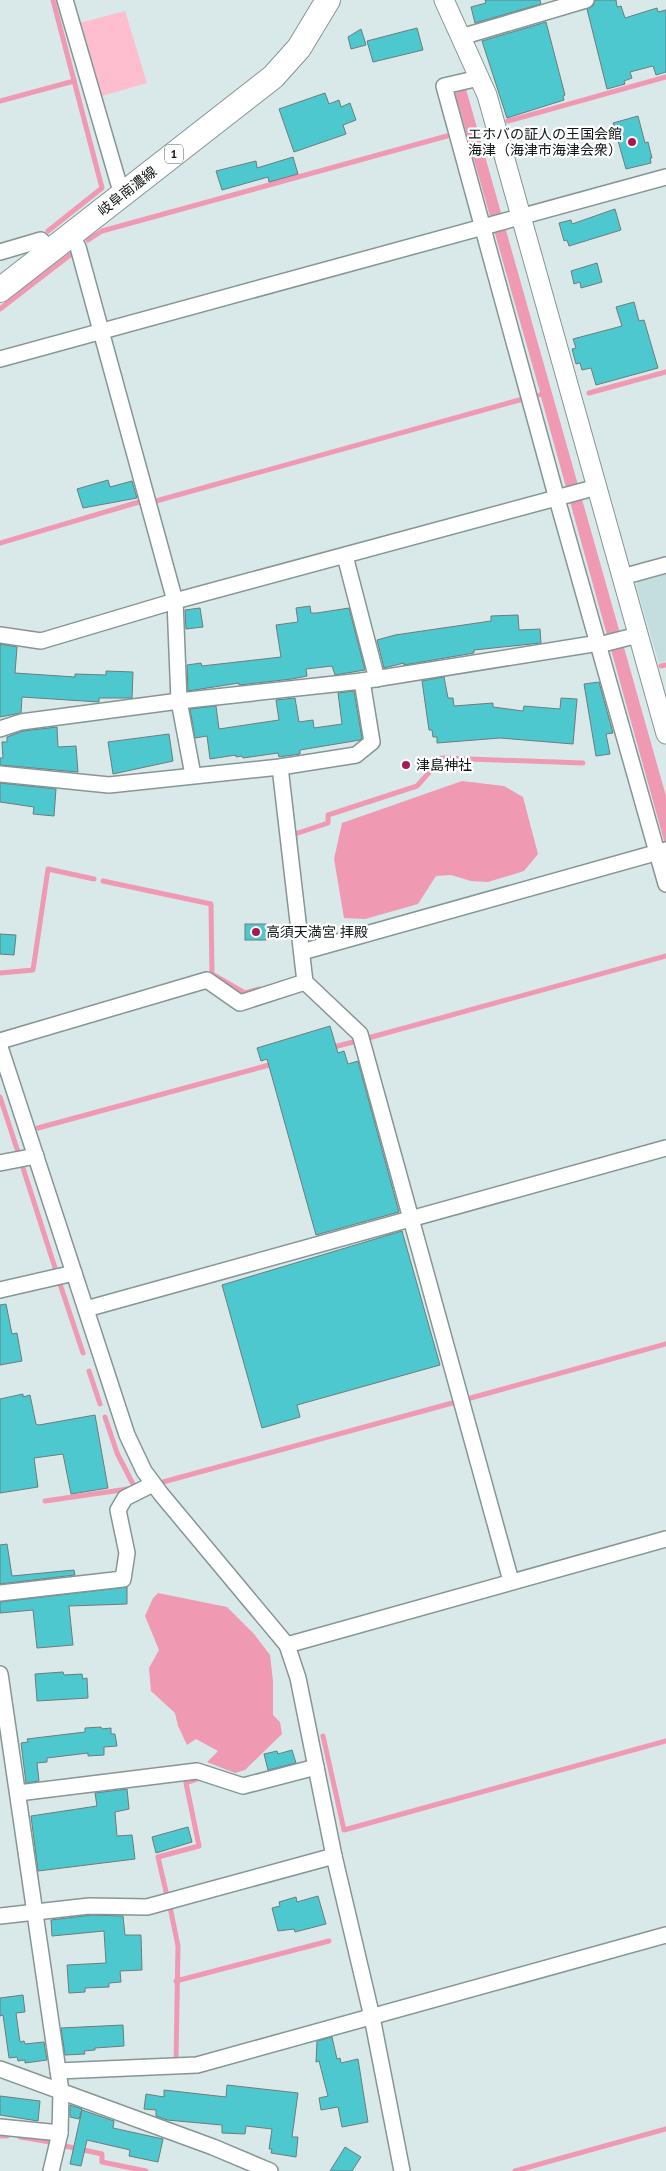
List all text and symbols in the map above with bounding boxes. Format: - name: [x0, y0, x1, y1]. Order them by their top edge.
- place label: エホバの証人の王国会館 海津（海津市海津会衆）: [468, 125, 622, 159]
- marker: エホバの証人の王国会館 海津（海津市海津会衆）: [626, 136, 638, 148]
- road number: 1: [165, 144, 183, 164]
- street label: 岐阜南濃線: [94, 162, 160, 220]
- place label: 津島神社: [416, 756, 472, 774]
- marker: 津島神社: [400, 759, 412, 771]
- place label: 高須天満宮 拝殿: [266, 923, 368, 941]
- marker: 高須天満宮 拝殿: [250, 926, 262, 938]

